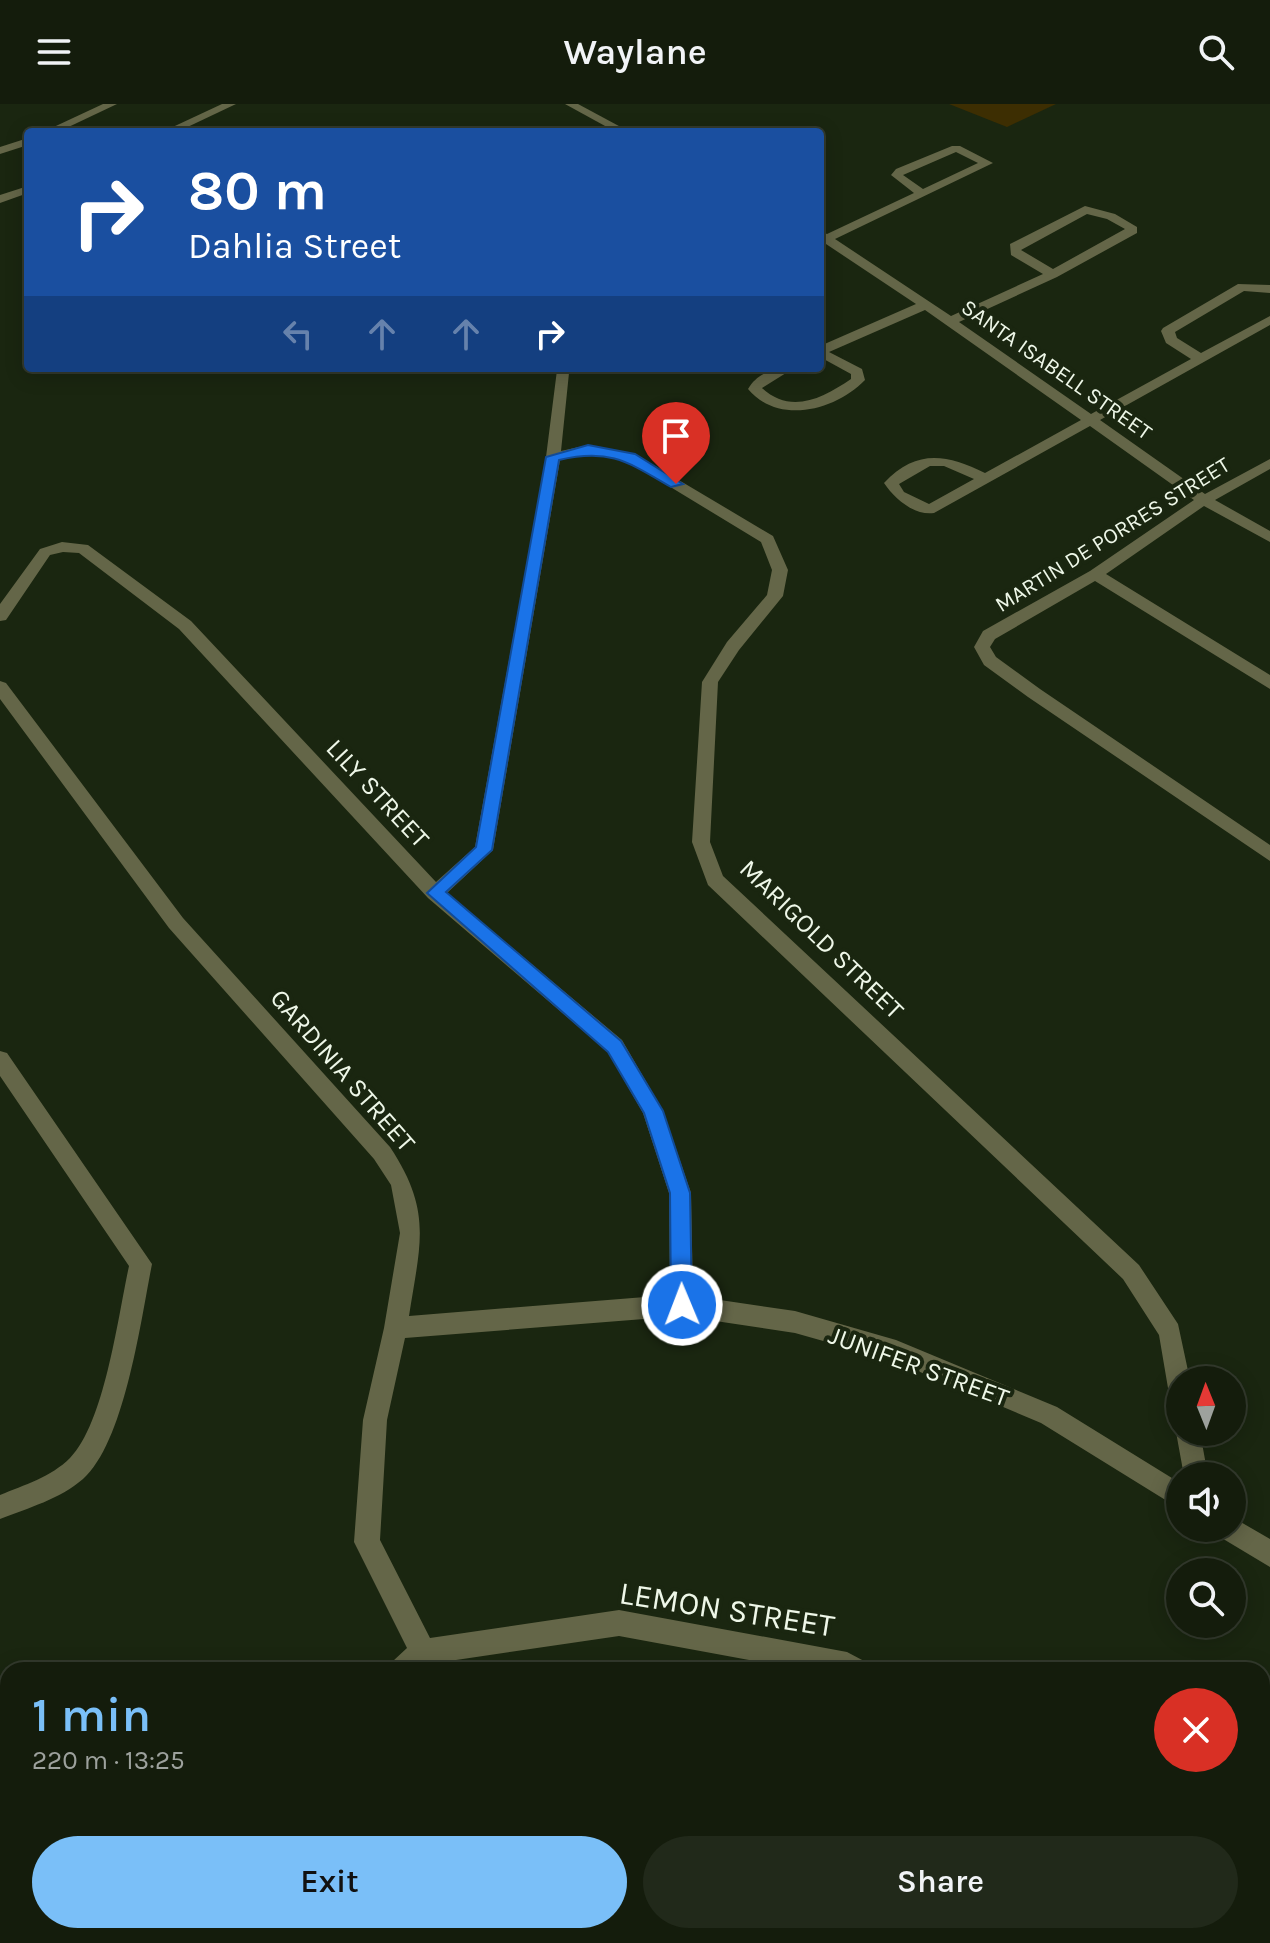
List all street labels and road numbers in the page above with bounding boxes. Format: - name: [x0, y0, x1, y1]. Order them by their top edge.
- street label: SANTA ISABELL STREET: [956, 294, 1157, 445]
- street label: MARTIN DE PORRES STREET: [990, 452, 1235, 618]
- street label: LILY STREET: [320, 733, 436, 854]
- street label: MARIGOLD STREET: [733, 853, 910, 1026]
- street label: GARDINIA STREET: [264, 983, 422, 1158]
- street label: JUNIFER STREET: [824, 1319, 1013, 1413]
- street label: LEMON STREET: [617, 1574, 837, 1645]

